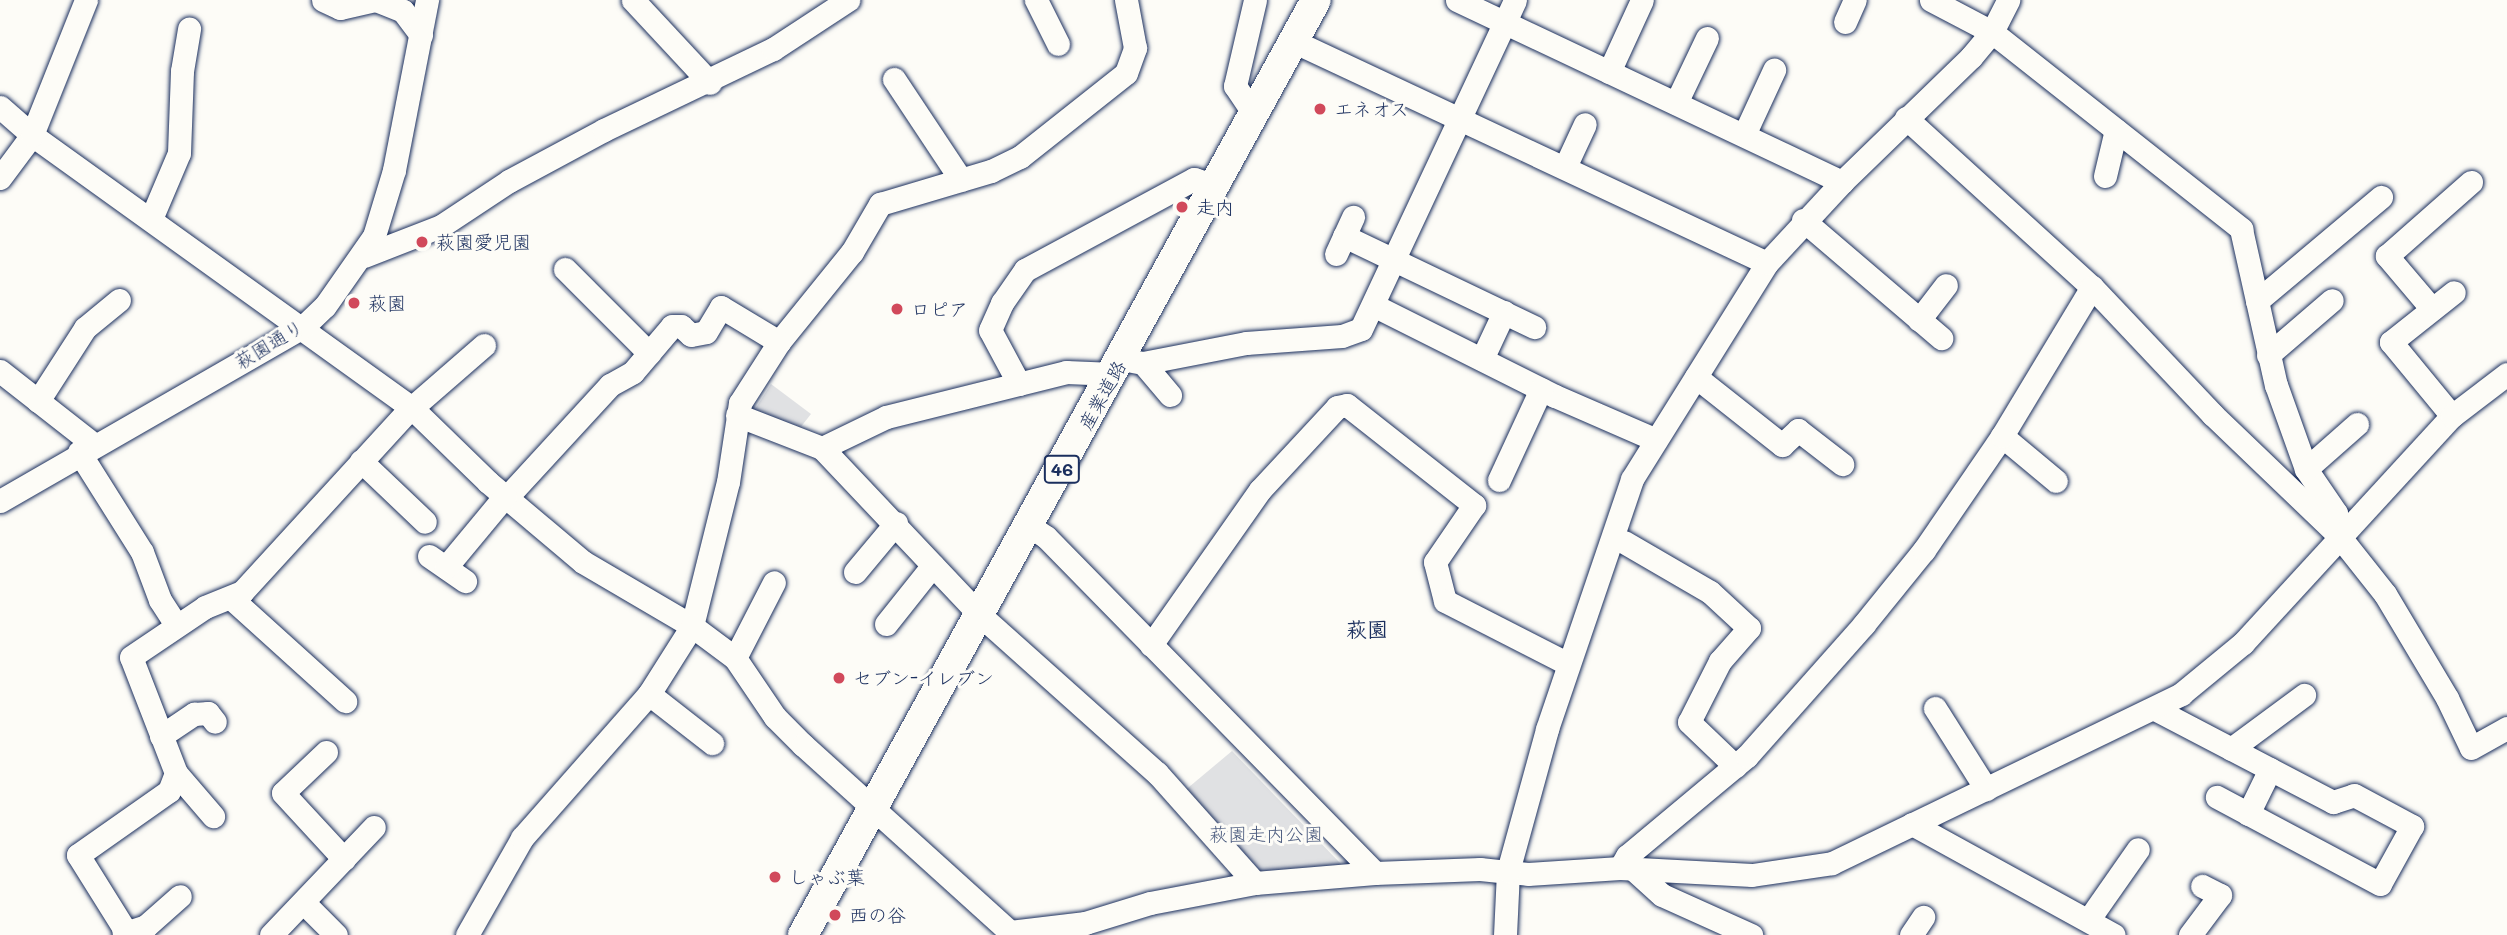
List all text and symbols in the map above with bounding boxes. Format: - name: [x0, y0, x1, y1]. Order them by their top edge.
- place label: エネオス: [1334, 98, 1410, 120]
- marker: エネオス: [1312, 101, 1328, 117]
- place label: 走内: [1196, 196, 1234, 218]
- marker: 走内: [1174, 199, 1190, 215]
- place label: 萩園愛児園: [436, 231, 531, 253]
- marker: 萩園愛児園: [414, 234, 430, 250]
- place label: 萩園: [368, 292, 406, 314]
- marker: 萩園: [346, 295, 362, 311]
- place label: ロピア: [911, 298, 968, 320]
- marker: ロピア: [889, 301, 905, 317]
- street label: 萩園通り: [231, 315, 307, 373]
- street label: 産業道路: [1074, 356, 1130, 434]
- road number: 46: [1043, 454, 1081, 484]
- district label: 萩園: [1346, 616, 1388, 642]
- place label: セブン-イレブン: [853, 667, 994, 689]
- marker: セブン-イレブン: [831, 670, 847, 686]
- park label: 萩園走内公園: [1209, 823, 1323, 845]
- place label: しゃぶ葉: [789, 866, 865, 888]
- marker: しゃぶ葉: [767, 869, 783, 885]
- place label: 西の谷: [849, 904, 906, 926]
- marker: 西の谷: [827, 907, 843, 923]

